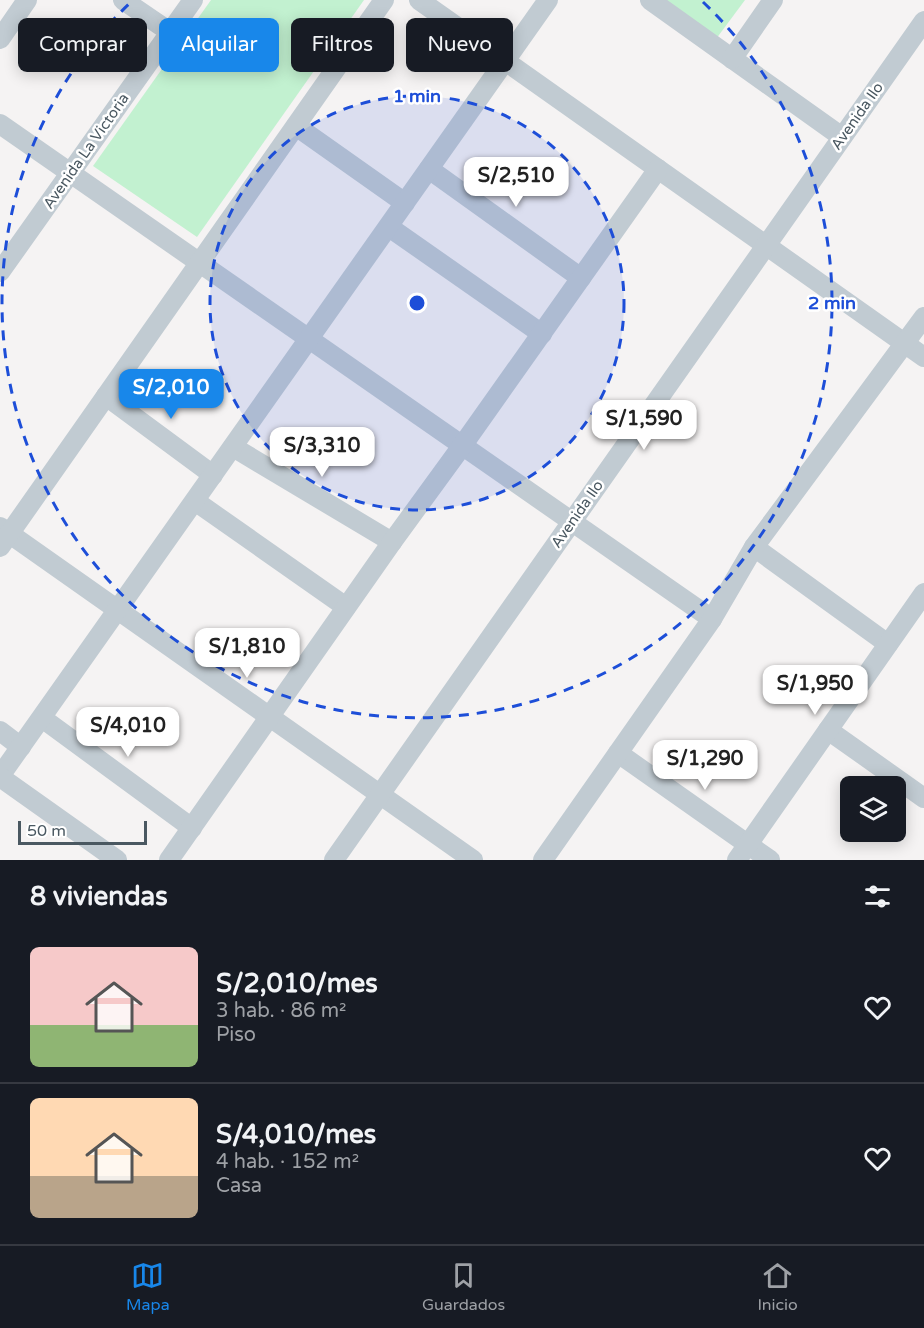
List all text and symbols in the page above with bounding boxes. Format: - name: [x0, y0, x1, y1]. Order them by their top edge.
- chip: Comprar: [18, 18, 147, 72]
- chip: Alquilar: [159, 18, 279, 72]
- chip: Filtros: [291, 18, 394, 72]
- chip: Nuevo: [406, 18, 513, 72]
- street label: Avenida Ilo: [827, 79, 887, 153]
- text: 1 min: [393, 85, 441, 107]
- street label: Avenida La Victoria: [39, 90, 133, 212]
- pin: S/2,510: [461, 157, 571, 208]
- text: S/2,510: [478, 164, 554, 188]
- text: 2 min: [808, 292, 856, 314]
- centre of rings: [407, 293, 427, 313]
- pin: S/2,010: [116, 369, 226, 420]
- text: S/2,010: [133, 376, 209, 400]
- pin: S/1,590: [589, 400, 699, 451]
- text: S/1,590: [606, 407, 682, 431]
- pin: S/3,310: [267, 427, 377, 478]
- text: S/3,310: [284, 434, 360, 458]
- street label: Avenida Ilo: [547, 477, 607, 551]
- pin: S/1,810: [192, 628, 302, 679]
- text: S/1,810: [209, 635, 285, 659]
- pin: S/1,950: [760, 665, 870, 716]
- text: S/1,950: [777, 672, 853, 696]
- pin: S/4,010: [73, 707, 183, 758]
- text: S/4,010: [90, 714, 166, 738]
- pin: S/1,290: [650, 740, 760, 791]
- text: S/1,290: [667, 747, 743, 771]
- map controls: [840, 776, 906, 842]
- button: layers: [840, 776, 906, 842]
- scale bar: [18, 818, 147, 846]
- text: 50 m: [27, 821, 66, 841]
- icon: filters: [861, 880, 894, 913]
- text: 8 viviendas: [30, 881, 168, 912]
- text: S/2,010/mes: [216, 968, 378, 999]
- icon: home: [78, 971, 150, 1043]
- icon: heart: [861, 991, 894, 1024]
- text: 3 hab. · 86 m²: [216, 999, 346, 1023]
- text: Piso: [216, 1023, 256, 1047]
- text: S/4,010/mes: [216, 1119, 376, 1150]
- icon: home: [78, 1122, 150, 1194]
- icon: heart: [861, 1142, 894, 1175]
- text: 4 hab. · 152 m²: [216, 1150, 359, 1174]
- text: Casa: [216, 1174, 262, 1198]
- tab: Mapa: [126, 1259, 170, 1315]
- tab: Guardados: [422, 1259, 505, 1315]
- tab: Inicio: [757, 1259, 798, 1315]

